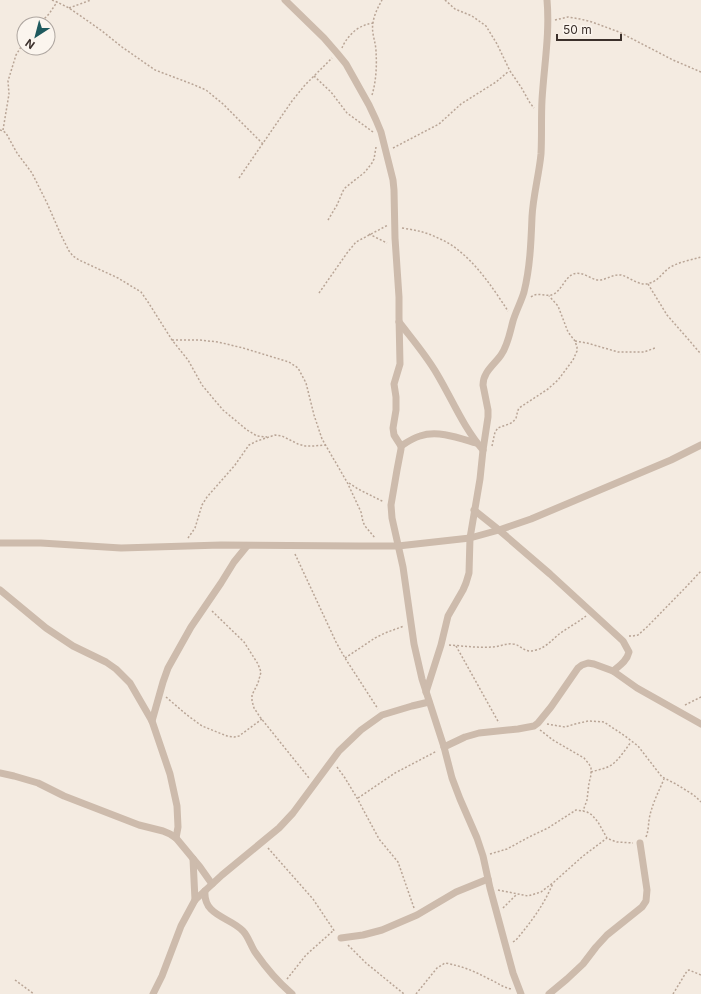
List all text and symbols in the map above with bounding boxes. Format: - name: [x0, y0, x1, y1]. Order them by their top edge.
- north arrow: [16, 16, 56, 56]
- scale bar: [557, 16, 621, 42]
- text: 50 m: [563, 22, 592, 37]
- text: N: [23, 36, 38, 52]

